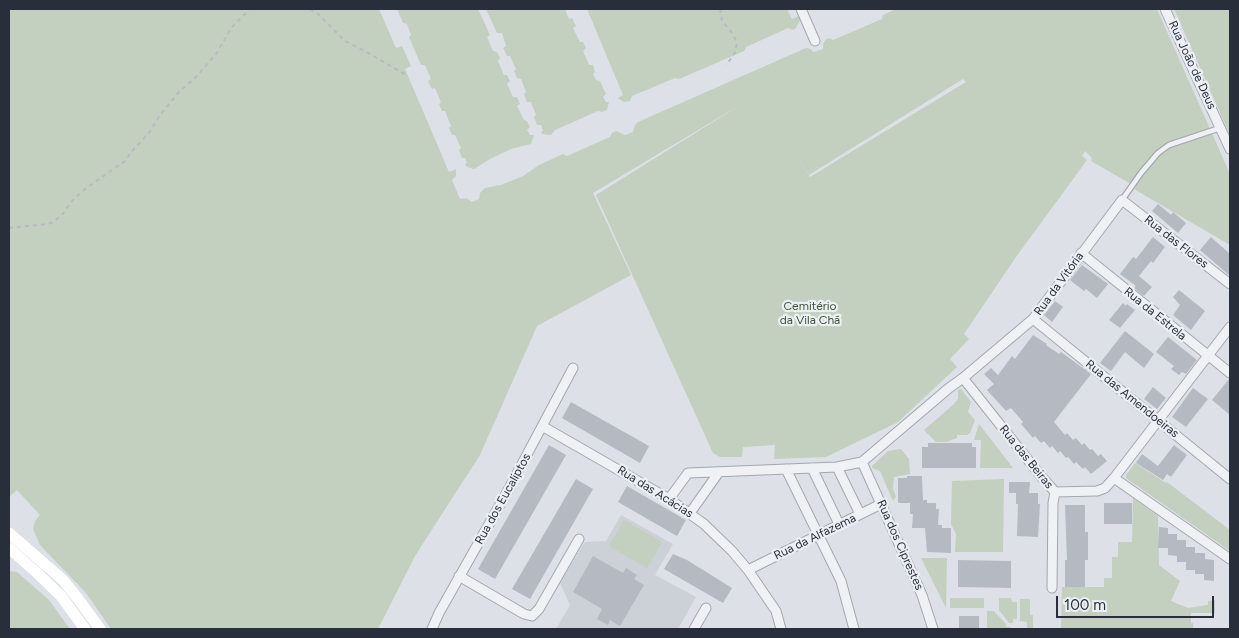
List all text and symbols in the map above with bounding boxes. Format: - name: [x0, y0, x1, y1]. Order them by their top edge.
- street label: Rua João de Deus: [1165, 18, 1219, 112]
- street label: Rua das Flores: [1141, 213, 1211, 271]
- street label: Rua da Vitória: [1031, 249, 1087, 319]
- street label: Rua da Estrela: [1121, 284, 1189, 344]
- park label: Cemitério da Vila Chã: [780, 299, 840, 327]
- street label: Rua das Amendoeiras: [1083, 357, 1181, 441]
- street label: Rua das Beiras: [996, 422, 1056, 492]
- street label: Rua dos Eucaliptos: [472, 451, 534, 547]
- street label: Rua das Acácias: [614, 463, 696, 521]
- street label: Rua dos Ciprestes: [874, 498, 926, 592]
- street label: Rua da Alfazema: [772, 511, 858, 563]
- scale bar: [1059, 586, 1216, 618]
- text: 100 m: [1064, 596, 1106, 614]

